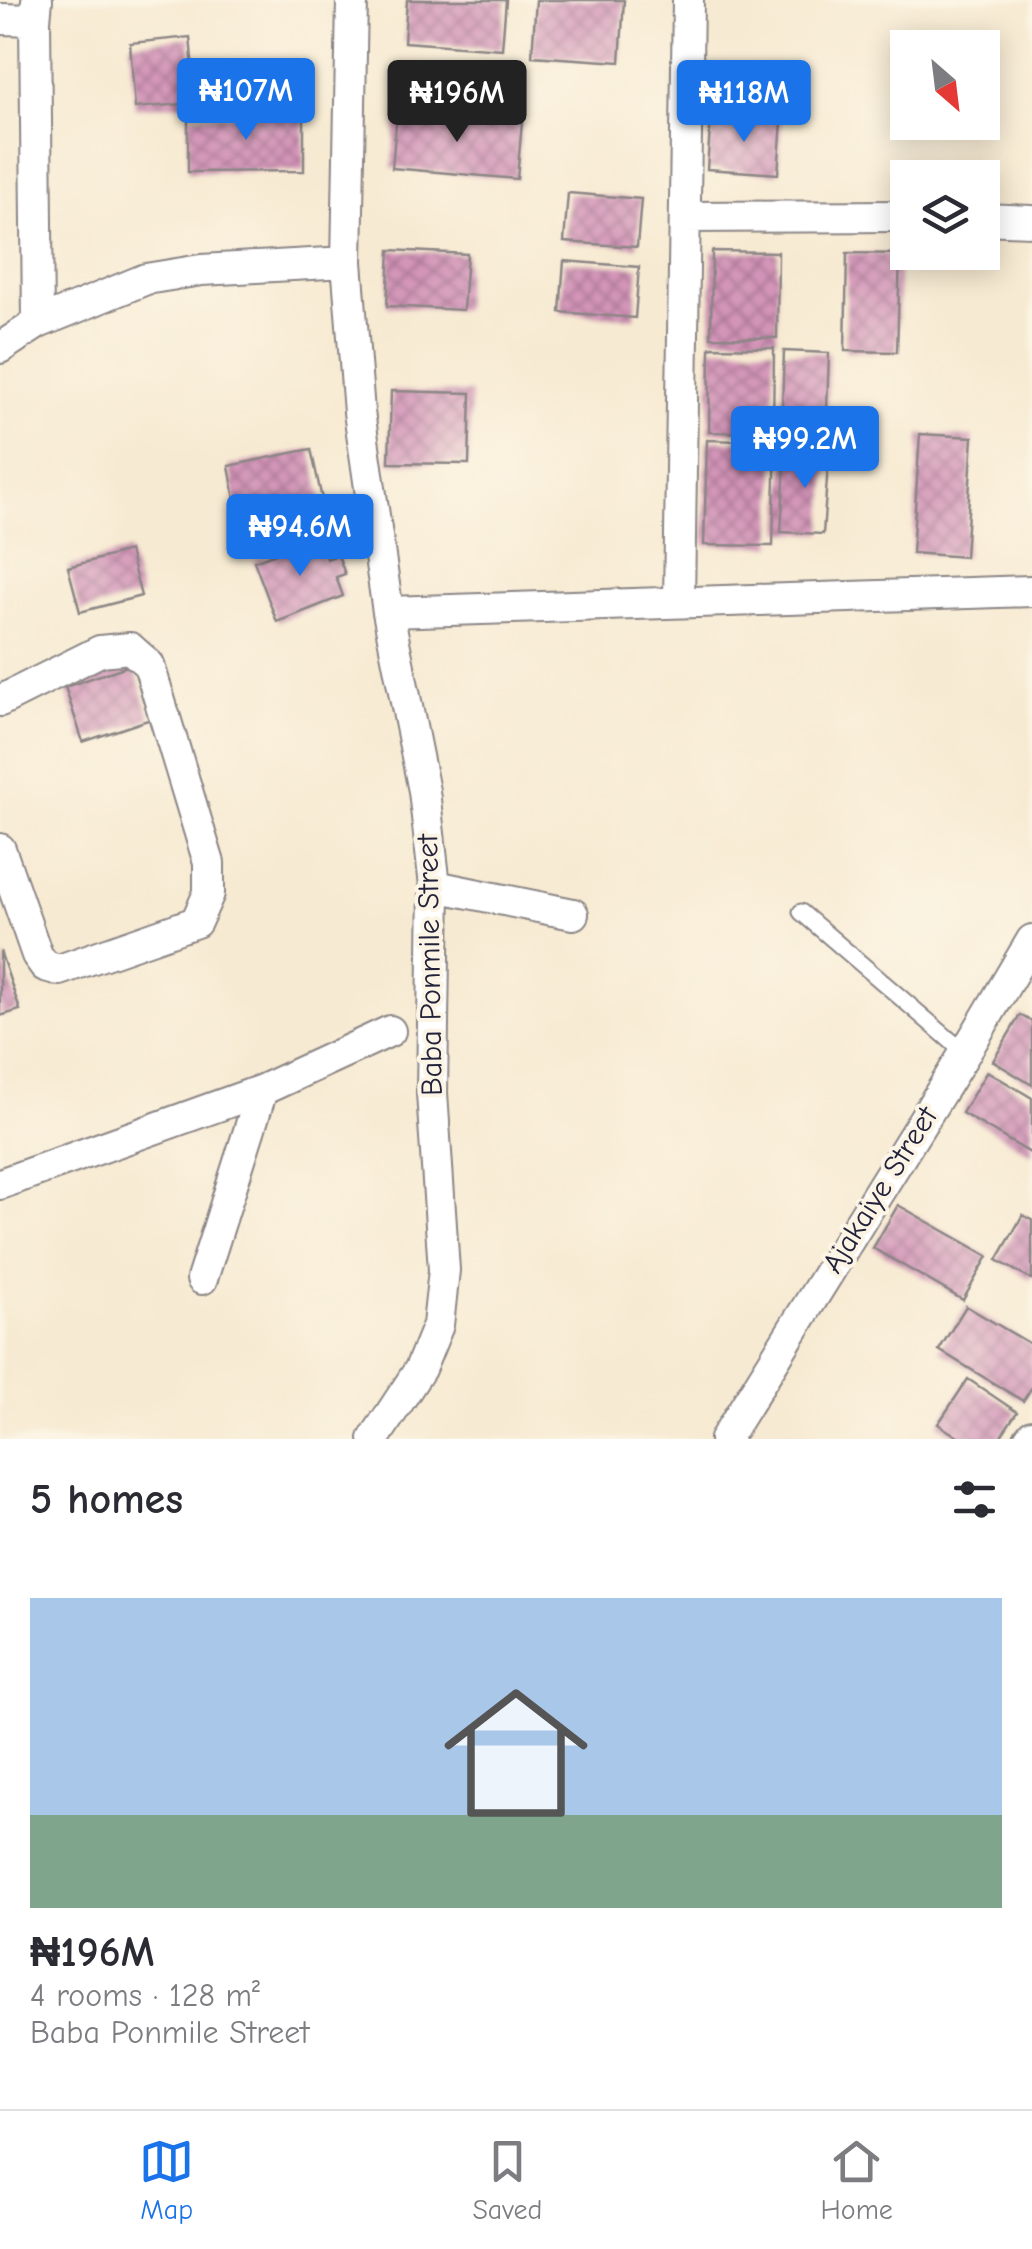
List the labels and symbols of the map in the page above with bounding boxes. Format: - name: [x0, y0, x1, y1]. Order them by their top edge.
- north arrow: [890, 30, 1000, 140]
- pin: ₦107M: [176, 58, 316, 143]
- pin: ₦196M: [387, 60, 527, 145]
- pin: ₦118M: [674, 60, 814, 145]
- pin: ₦99.2M: [724, 406, 886, 491]
- pin: ₦94.6M: [219, 494, 381, 579]
- street label: Baba Ponmile Street: [410, 832, 450, 1096]
- street label: Ajakaiye Street: [815, 1099, 946, 1280]

